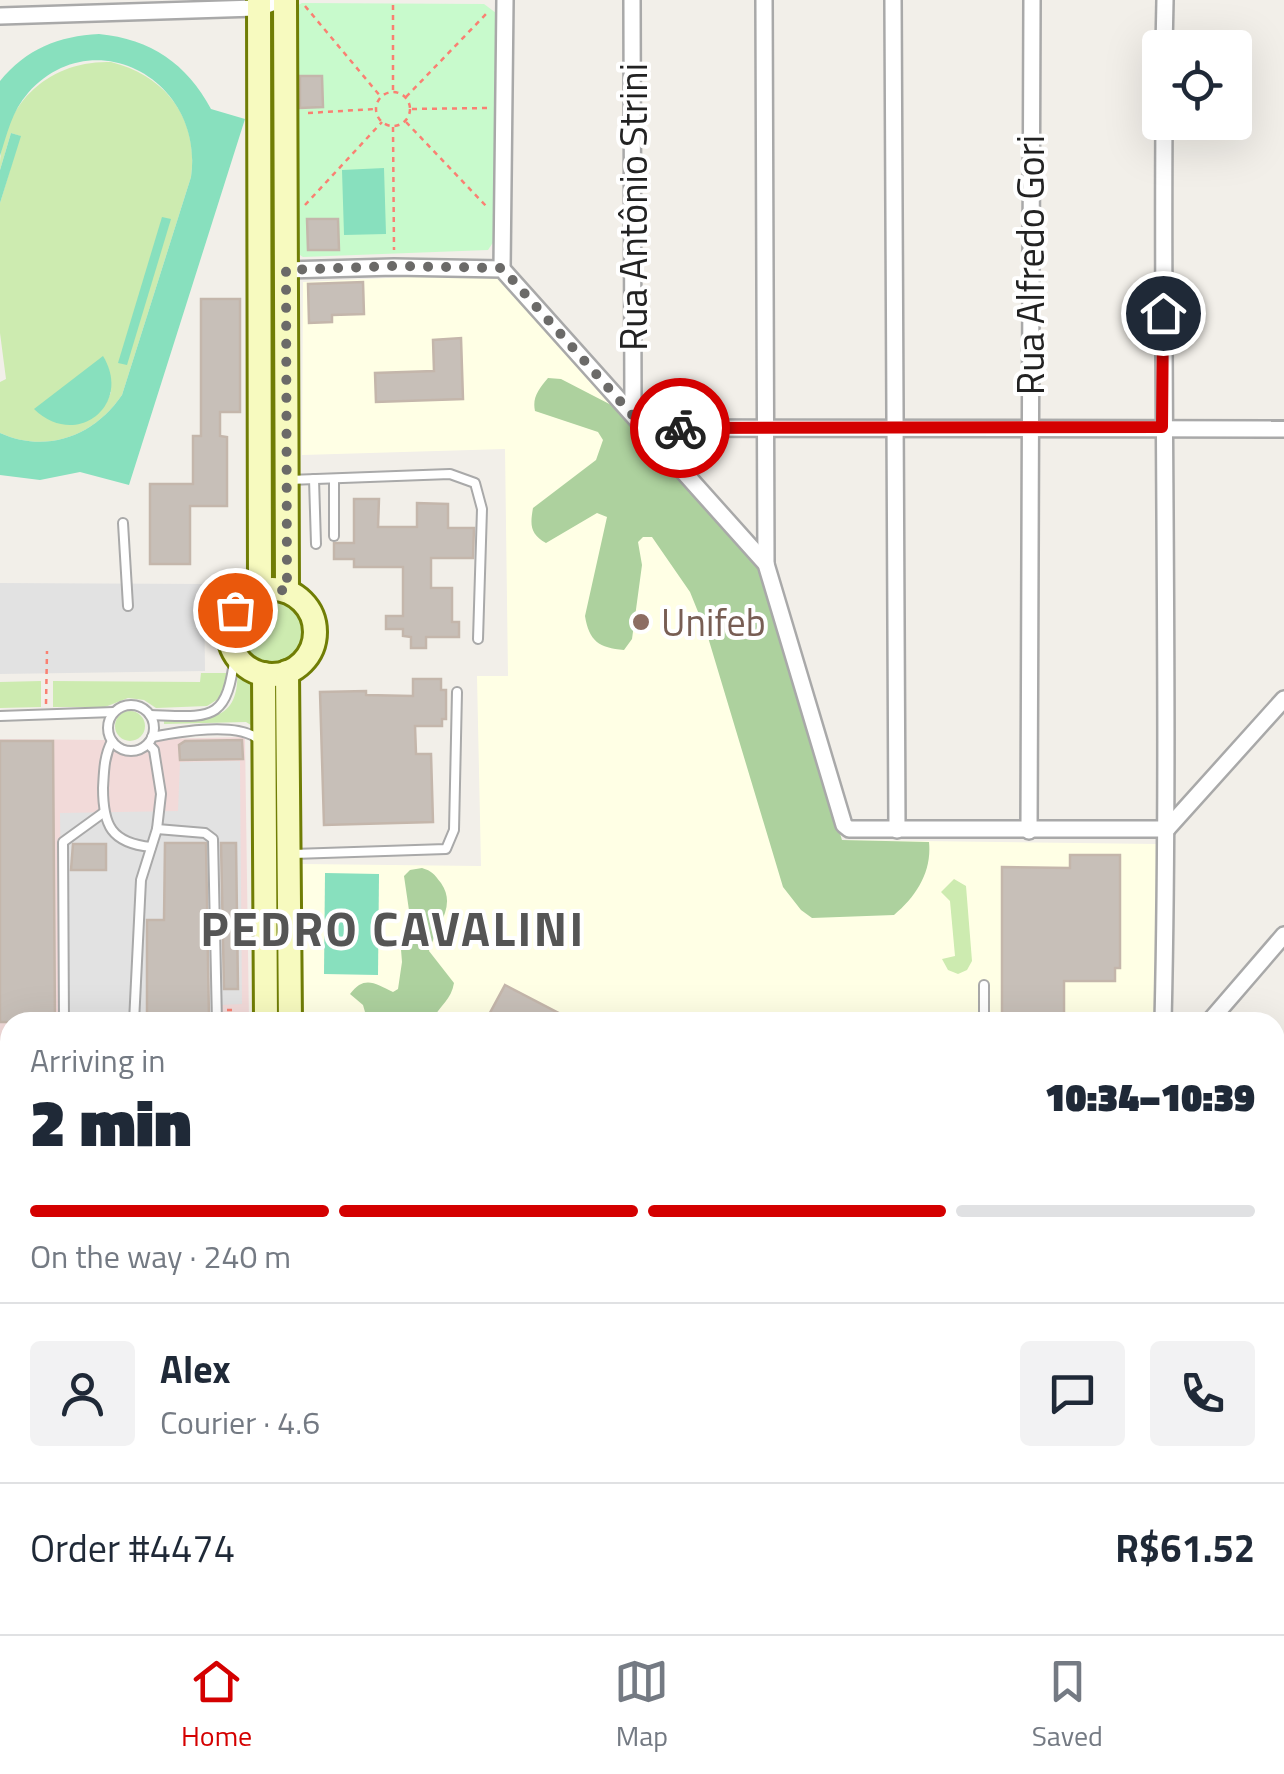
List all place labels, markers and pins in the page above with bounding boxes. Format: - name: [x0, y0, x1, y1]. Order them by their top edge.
- pin: [1121, 271, 1206, 356]
- pin: [193, 568, 278, 653]
- place label: Unifeb: [661, 593, 766, 651]
- marker: Unifeb: [630, 611, 652, 633]

